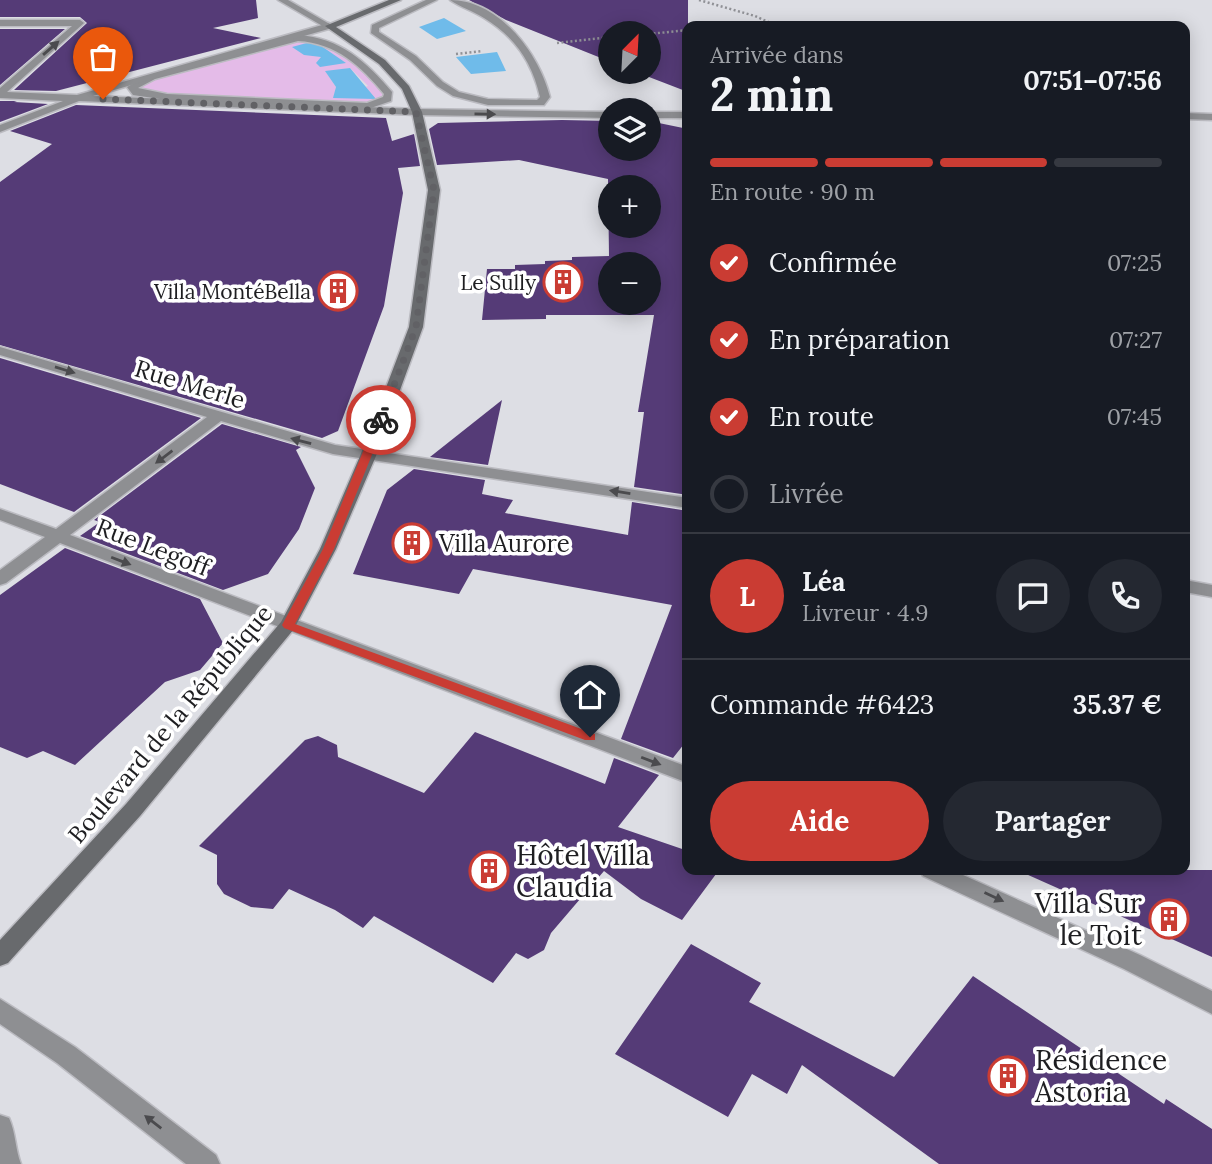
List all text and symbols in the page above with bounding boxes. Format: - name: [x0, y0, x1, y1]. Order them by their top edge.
- north arrow: [598, 21, 662, 84]
- map controls: [598, 21, 661, 315]
- pin: [73, 27, 133, 99]
- icon: bag: [84, 38, 122, 76]
- text: Arrivée dans: [710, 40, 843, 69]
- one-way arrow: [43, 41, 60, 57]
- text: 07:51–07:56: [1023, 64, 1162, 97]
- text: 2 min: [710, 65, 833, 124]
- button: layers: [598, 98, 661, 161]
- one-way arrow: [474, 108, 496, 120]
- button: +: [598, 175, 661, 238]
- text: En route · 90 m: [710, 177, 875, 206]
- icon: check: [710, 244, 748, 282]
- text: Confirmée: [769, 246, 897, 279]
- text: 07:25: [1107, 248, 1162, 277]
- button: −: [598, 252, 661, 315]
- building icon: Le Sully: [542, 261, 584, 303]
- place label: Le Sully: [460, 269, 536, 296]
- building icon: Villa MontéBella: [317, 270, 359, 312]
- place label: Villa MontéBella: [153, 278, 311, 305]
- icon: check: [710, 321, 748, 359]
- text: En préparation: [769, 323, 950, 356]
- text: 07:27: [1109, 325, 1162, 354]
- street label: Rue Merle: [131, 353, 249, 415]
- one-way arrow: [55, 366, 76, 376]
- courier: [346, 385, 416, 455]
- icon: check: [710, 398, 748, 436]
- text: En route: [769, 400, 874, 433]
- icon: bike: [362, 401, 400, 439]
- text: 07:45: [1107, 402, 1162, 431]
- one-way arrow: [290, 435, 312, 446]
- one-way arrow: [154, 450, 173, 464]
- text: Livrée: [769, 477, 844, 510]
- one-way arrow: [609, 486, 631, 497]
- street label: Rue Legoff: [92, 511, 216, 583]
- building icon: Villa Aurore: [391, 522, 433, 564]
- place label: Villa Aurore: [438, 528, 570, 559]
- one-way arrow: [111, 556, 132, 567]
- button: chat: [996, 559, 1070, 633]
- button: phone: [1088, 559, 1162, 633]
- text: Léa: [802, 565, 845, 598]
- text: L: [739, 580, 755, 613]
- street label: Boulevard de la République: [61, 598, 279, 850]
- text: Livreur · 4.9: [802, 598, 929, 627]
- pin: [560, 665, 620, 737]
- icon: home: [571, 676, 609, 714]
- text: Commande #6423: [710, 688, 934, 721]
- text: 35.37 €: [1073, 688, 1162, 721]
- one-way arrow: [640, 755, 661, 766]
- button: Aide: [710, 781, 929, 861]
- button: Partager: [943, 781, 1162, 861]
- place label: Hôtel Villa Claudia: [516, 837, 650, 905]
- building icon: Hôtel Villa Claudia: [468, 850, 510, 892]
- place label: Villa Sur le Toit: [1034, 885, 1142, 953]
- one-way arrow: [984, 891, 1004, 903]
- building icon: Villa Sur le Toit: [1148, 898, 1190, 940]
- place label: Résidence Astoria: [1034, 1042, 1167, 1110]
- building icon: Résidence Astoria: [987, 1055, 1029, 1097]
- one-way arrow: [145, 1115, 163, 1130]

